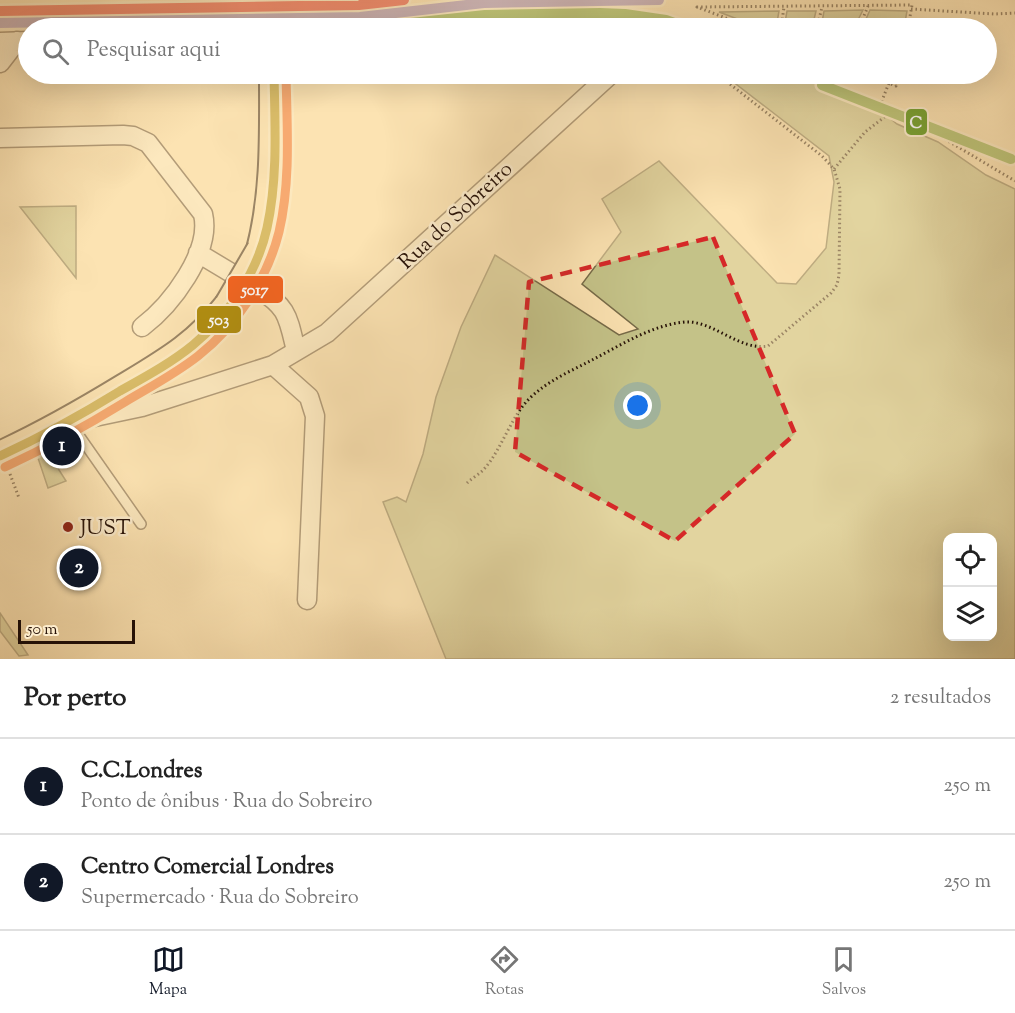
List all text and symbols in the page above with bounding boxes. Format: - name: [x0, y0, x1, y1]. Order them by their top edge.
- search box: [18, 18, 997, 84]
- icon: search: [39, 35, 72, 68]
- text: Pesquisar aqui: [87, 35, 221, 67]
- line badge: C: [905, 108, 928, 136]
- text: C: [910, 113, 923, 136]
- street label: Rua do Sobreiro: [393, 156, 520, 277]
- line badge: 5017: [227, 275, 284, 304]
- text: 5017: [239, 280, 270, 303]
- line badge: 503: [196, 305, 242, 334]
- text: 503: [207, 310, 230, 333]
- your location: [623, 391, 652, 420]
- pin: 1: [42, 424, 82, 468]
- place label: JUST: [79, 514, 131, 544]
- marker: JUST: [61, 520, 75, 534]
- map controls: [943, 533, 997, 641]
- button: locate: [943, 533, 997, 587]
- pin: 2: [60, 546, 98, 590]
- button: layers: [943, 587, 997, 641]
- scale bar: [18, 617, 135, 644]
- text: 50 m: [27, 619, 58, 642]
- text: Por perto: [24, 680, 126, 717]
- text: 2 resultados: [890, 684, 991, 713]
- text: C.C.Londres: [81, 756, 203, 788]
- text: 1: [40, 772, 47, 801]
- text: 250 m: [943, 772, 991, 801]
- text: Ponto de ônibus · Rua do Sobreiro: [81, 788, 372, 817]
- text: Centro Comercial Londres: [81, 852, 334, 884]
- text: 2: [39, 868, 48, 897]
- text: 250 m: [943, 868, 991, 897]
- text: Supermercado · Rua do Sobreiro: [81, 884, 359, 913]
- tab: Mapa: [149, 943, 187, 1002]
- tab: Rotas: [485, 943, 524, 1002]
- tab: Salvos: [822, 943, 866, 1002]

